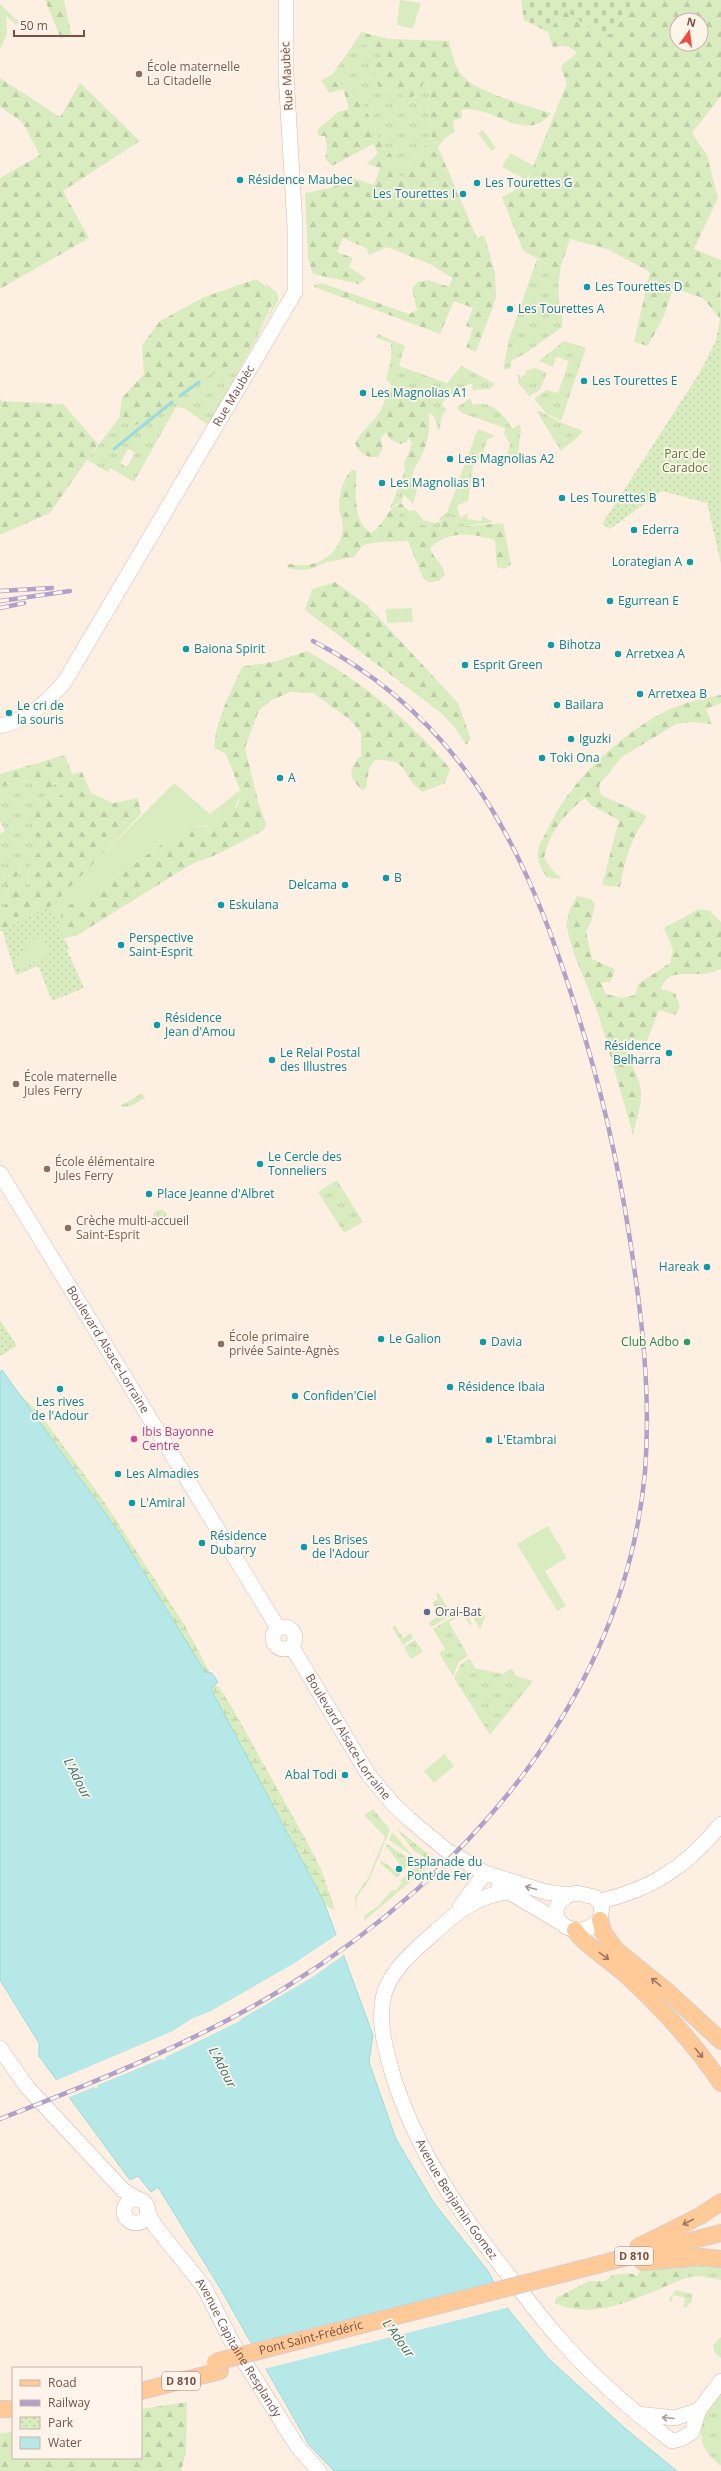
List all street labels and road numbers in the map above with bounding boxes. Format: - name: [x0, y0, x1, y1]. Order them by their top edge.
- street label: Rue Maubèc: [276, 41, 297, 111]
- street label: Rue Maubèc: [208, 361, 258, 430]
- street label: Boulevard Alsace-Lorraine: [63, 1282, 154, 1417]
- street label: Boulevard Alsace-Lorraine: [302, 1670, 395, 1803]
- street label: Avenue Benjamin Gomez: [412, 2136, 502, 2263]
- road number: D 810: [615, 2247, 653, 2265]
- street label: Avenue Capitaine Resplandy: [192, 2274, 286, 2421]
- street label: Pont Saint-Frédéric: [257, 2316, 365, 2359]
- road number: D 810: [162, 2372, 200, 2390]

